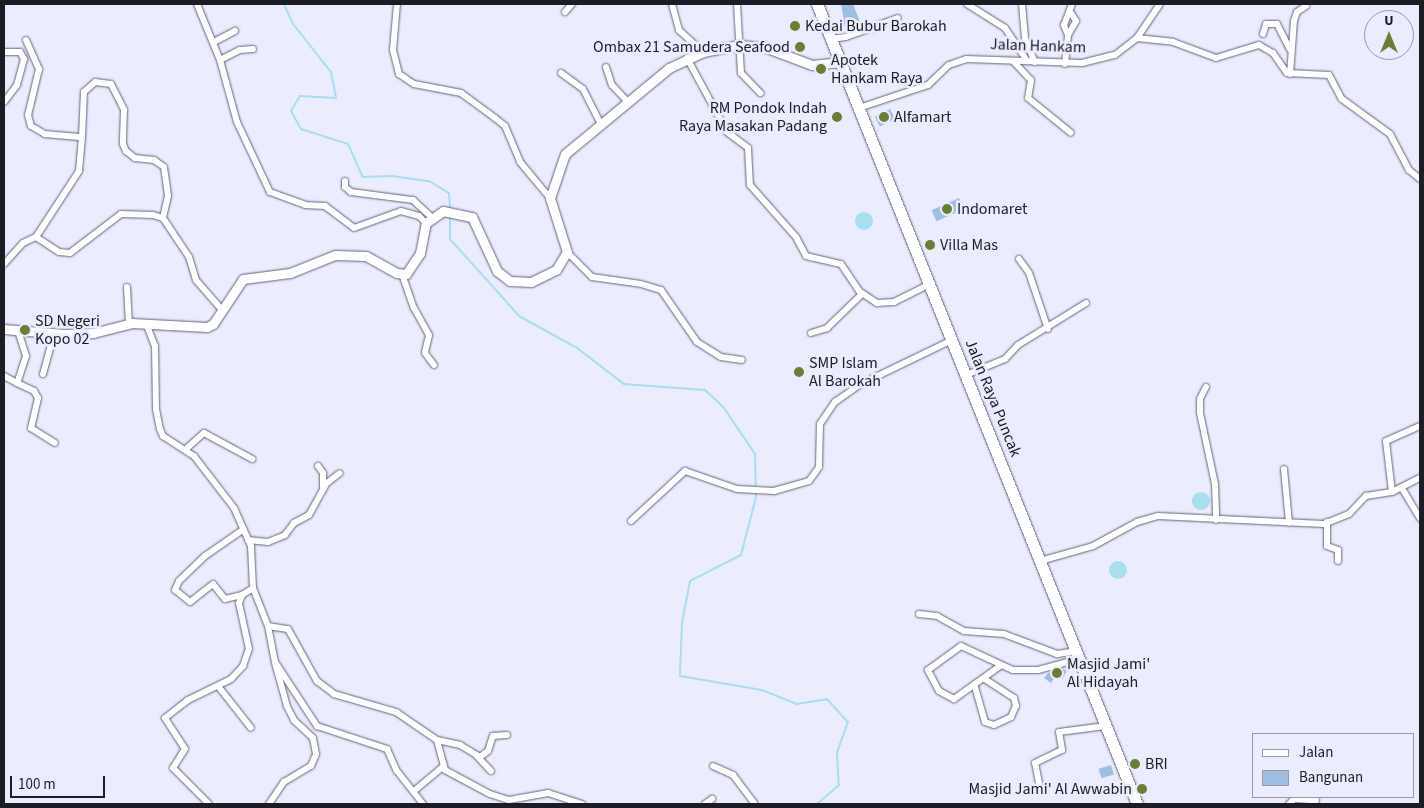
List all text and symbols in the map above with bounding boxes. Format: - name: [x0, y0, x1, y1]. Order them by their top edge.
- north arrow: [1364, 10, 1414, 60]
- text: U: [1384, 11, 1394, 31]
- place label: Kedai Bubur Barokah: [805, 16, 947, 36]
- marker: Kedai Bubur Barokah: [789, 20, 801, 32]
- street label: Jalan Hankam: [990, 35, 1086, 57]
- place label: Ombax 21 Samudera Seafood: [593, 37, 790, 57]
- marker: Ombax 21 Samudera Seafood: [794, 41, 806, 53]
- place label: Apotek Hankam Raya: [831, 50, 923, 88]
- marker: Apotek Hankam Raya: [815, 63, 827, 75]
- place label: RM Pondok Indah Raya Masakan Padang: [679, 98, 827, 136]
- place label: Alfamart: [894, 107, 951, 127]
- marker: RM Pondok Indah Raya Masakan Padang: [831, 111, 843, 123]
- marker: Alfamart: [878, 111, 890, 123]
- place label: Indomaret: [957, 199, 1027, 219]
- marker: Indomaret: [941, 203, 953, 215]
- place label: Villa Mas: [940, 235, 998, 255]
- marker: Villa Mas: [924, 239, 936, 251]
- place label: SD Negeri Kopo 02: [35, 311, 100, 349]
- marker: SD Negeri Kopo 02: [19, 324, 31, 336]
- street label: Jalan Raya Puncak: [961, 336, 1025, 460]
- place label: SMP Islam Al Barokah: [809, 353, 881, 391]
- marker: SMP Islam Al Barokah: [793, 366, 805, 378]
- place label: Masjid Jami' Al Hidayah: [1067, 654, 1150, 692]
- marker: Masjid Jami' Al Hidayah: [1051, 667, 1063, 679]
- legend: [1252, 733, 1414, 798]
- text: Jalan: [1299, 742, 1333, 763]
- place label: BRI: [1145, 754, 1168, 774]
- marker: BRI: [1129, 758, 1141, 770]
- scale bar: [12, 766, 108, 798]
- text: Bangunan: [1299, 767, 1363, 788]
- text: 100 m: [18, 774, 56, 795]
- place label: Masjid Jami' Al Awwabin: [968, 779, 1132, 799]
- marker: Masjid Jami' Al Awwabin: [1136, 783, 1148, 795]

